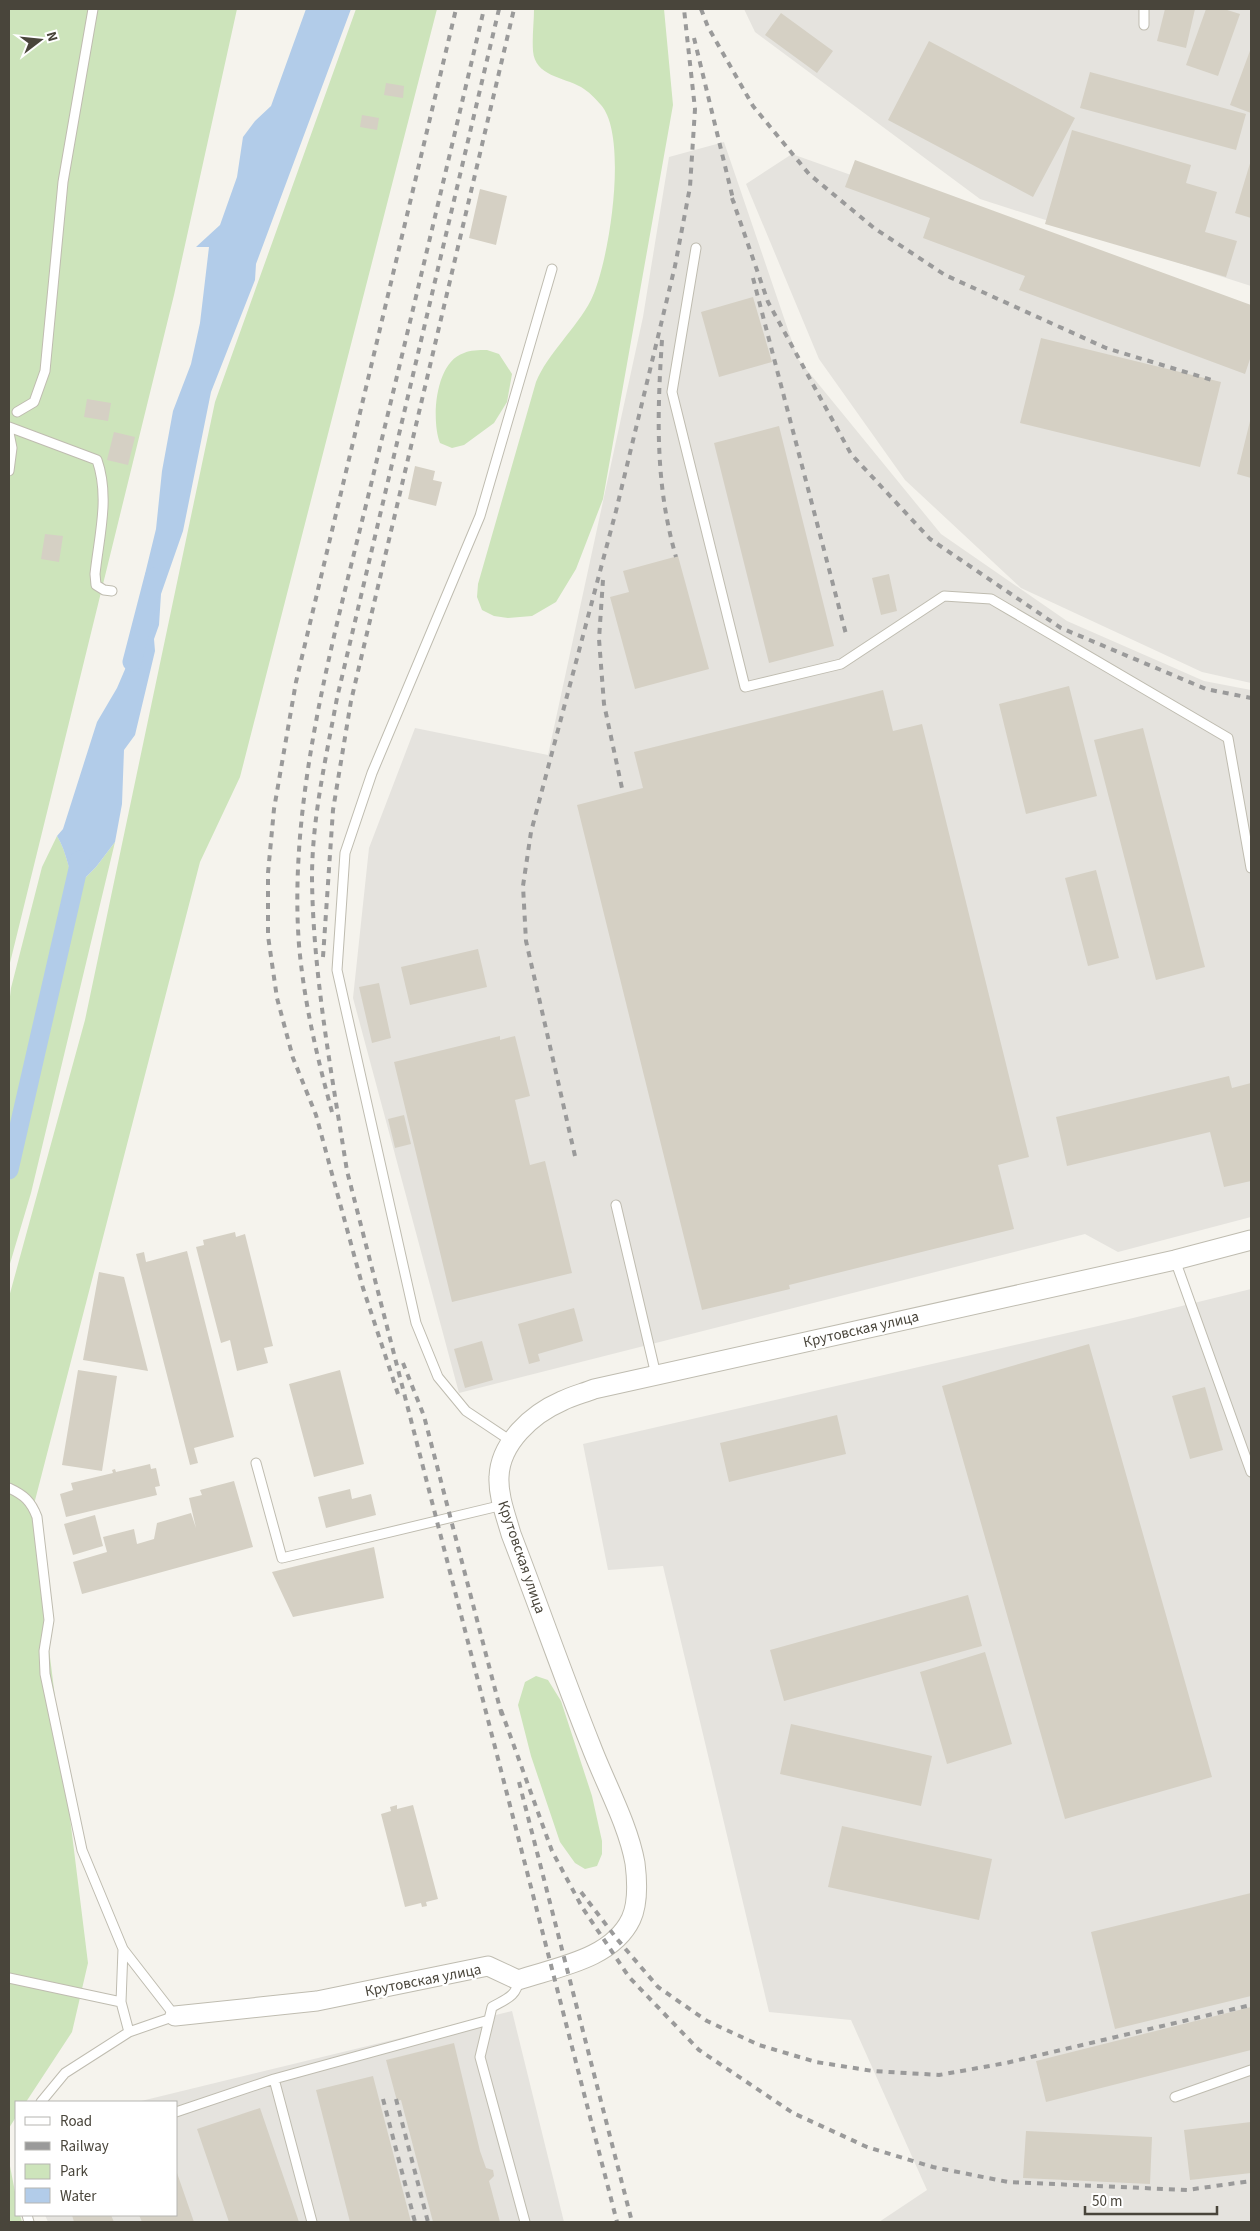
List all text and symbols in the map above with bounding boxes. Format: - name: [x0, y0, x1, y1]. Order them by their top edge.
- north arrow: [15, 15, 65, 65]
- text: N: [41, 29, 62, 44]
- street label: Крутовская улица: [801, 1306, 921, 1353]
- street label: Крутовская улица: [492, 1498, 551, 1616]
- street label: Крутовская улица: [363, 1959, 483, 2002]
- legend: [15, 2101, 178, 2216]
- text: Road: [60, 2111, 92, 2132]
- text: Railway: [60, 2136, 109, 2157]
- text: Park: [60, 2161, 89, 2182]
- scale bar: [1085, 2184, 1218, 2216]
- text: Water: [60, 2186, 97, 2207]
- text: 50 m: [1092, 2191, 1122, 2212]

